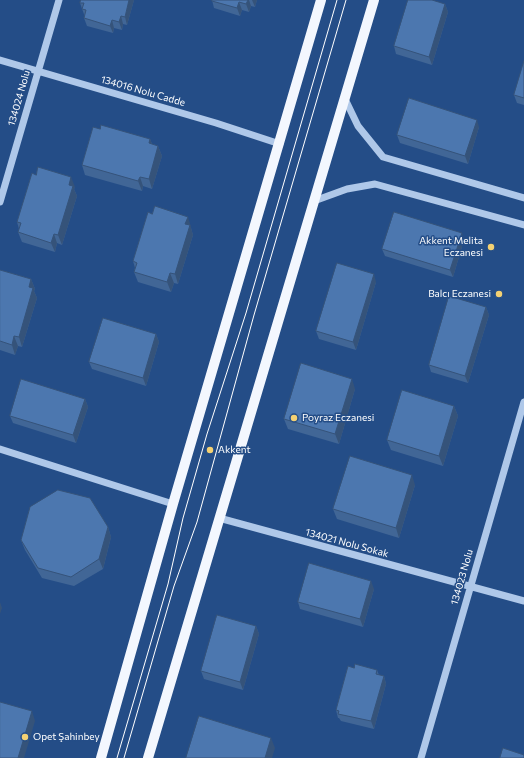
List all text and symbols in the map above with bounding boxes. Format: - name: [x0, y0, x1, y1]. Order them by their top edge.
- street label: 134024 Nolu: [5, 69, 33, 127]
- street label: 134016 Nolu Cadde: [99, 73, 187, 109]
- place label: Akkent Melita Eczanesi: [419, 235, 483, 258]
- marker: Akkent Melita Eczanesi: [486, 242, 496, 252]
- place label: Balcı Eczanesi: [428, 288, 491, 300]
- marker: Balcı Eczanesi: [494, 289, 504, 299]
- place label: Poyraz Eczanesi: [302, 412, 374, 424]
- marker: Poyraz Eczanesi: [289, 413, 299, 423]
- place label: Akkent: [218, 444, 251, 456]
- marker: Akkent: [205, 445, 215, 455]
- street label: 134021 Nolu Sokak: [304, 526, 390, 560]
- street label: 134023 Nolu: [448, 548, 476, 606]
- place label: Opet Şahinbey: [33, 731, 100, 743]
- marker: Opet Şahinbey: [20, 732, 30, 742]

